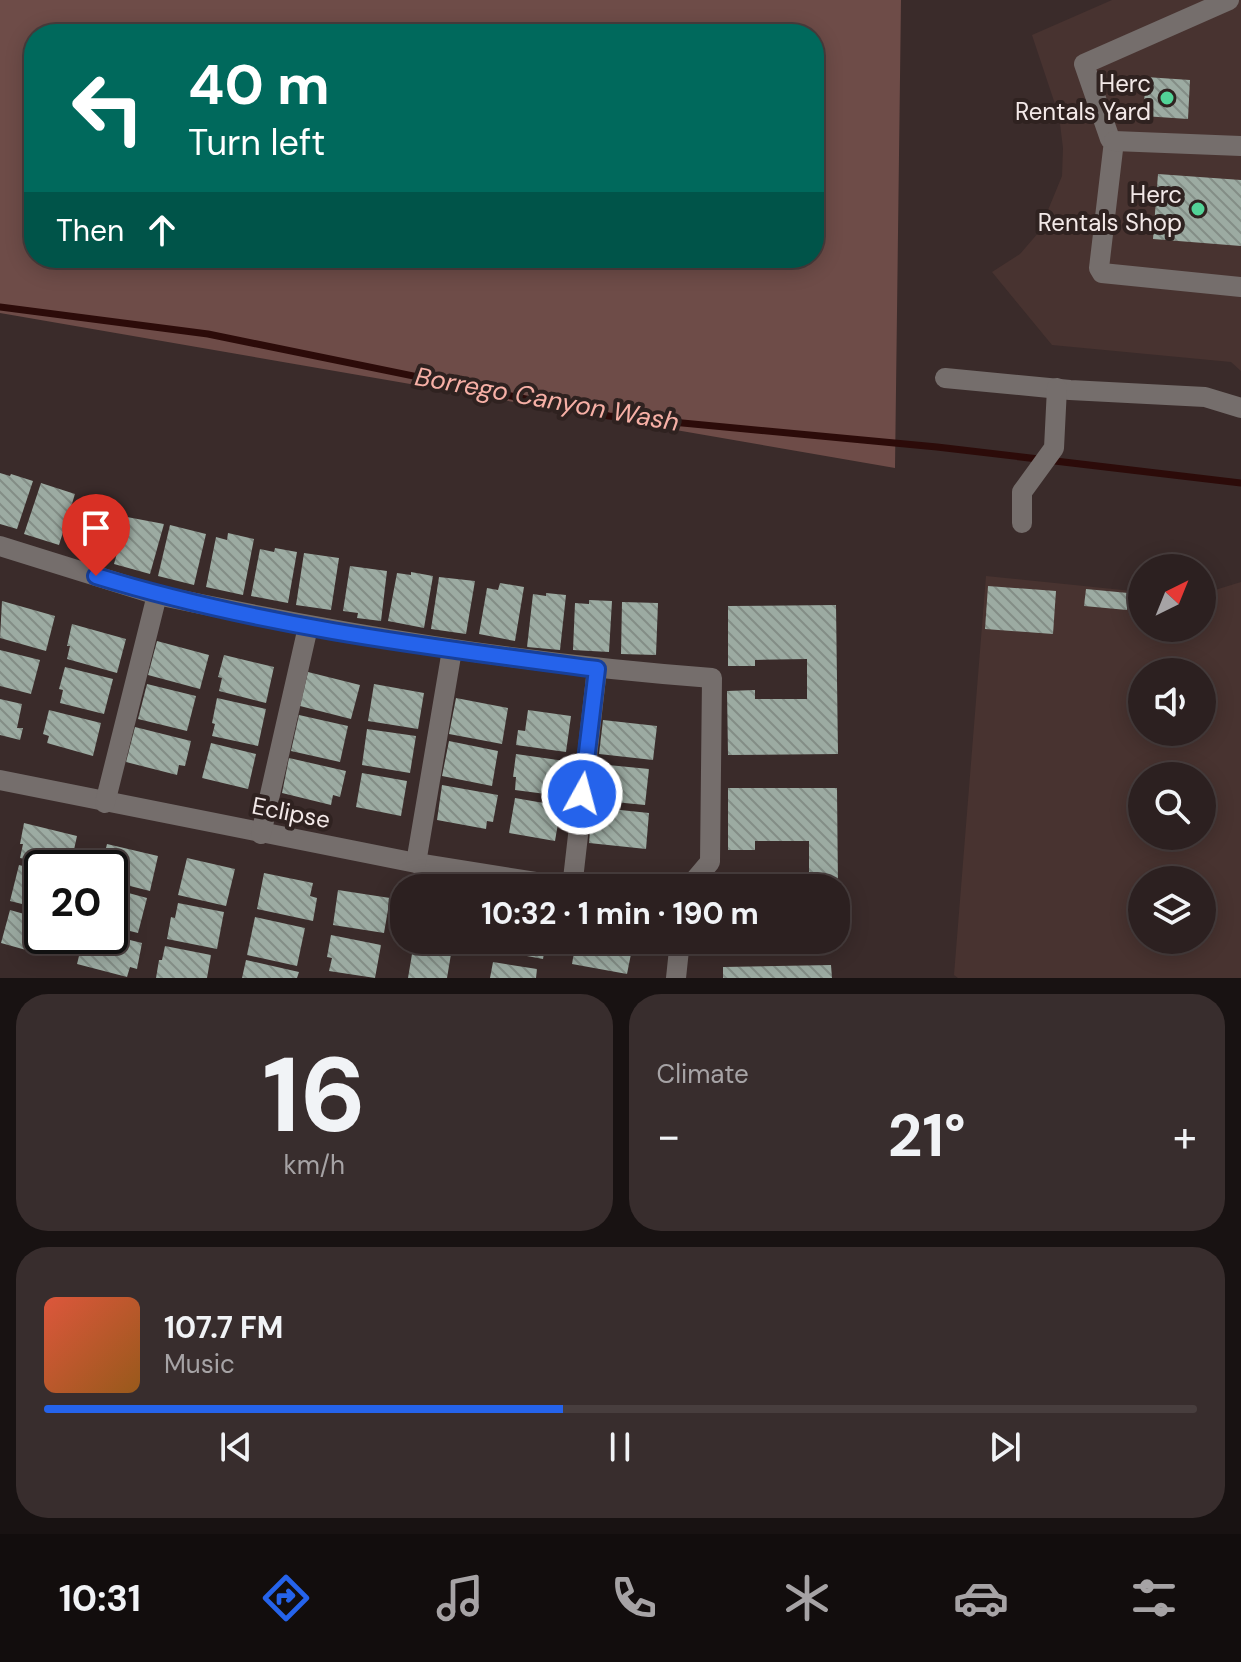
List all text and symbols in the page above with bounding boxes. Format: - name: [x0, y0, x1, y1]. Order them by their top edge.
- text: 40 m: [188, 48, 330, 121]
- icon: left: [56, 56, 160, 160]
- place label: Herc Rentals Yard: [1015, 68, 1151, 127]
- marker: Herc Rentals Yard: [1158, 89, 1176, 107]
- text: Turn left: [188, 119, 325, 166]
- place label: Herc Rentals Shop: [1038, 179, 1182, 238]
- marker: Herc Rentals Shop: [1189, 200, 1207, 218]
- icon: ahead: [140, 208, 184, 252]
- text: Then: [56, 211, 124, 250]
- water label: Borrego Canyon Wash: [412, 359, 682, 439]
- pin: [62, 494, 130, 576]
- icon: arrive: [74, 506, 118, 550]
- north arrow: [1128, 554, 1216, 642]
- map controls: [1128, 554, 1216, 954]
- button: sound: [1128, 658, 1216, 746]
- position arrow: [540, 752, 624, 836]
- button: search: [1128, 762, 1216, 850]
- street label: Eclipse: [249, 790, 333, 835]
- speed limit sign: 20: [24, 850, 128, 954]
- button: layers: [1128, 866, 1216, 954]
- text: 10:32 · 1 min · 190 m: [481, 894, 759, 933]
- text: 16: [262, 1028, 366, 1163]
- text: Climate: [657, 1057, 749, 1091]
- text: 21°: [888, 1096, 966, 1175]
- text: −: [657, 1107, 681, 1165]
- text: +: [1173, 1107, 1197, 1165]
- text: km/h: [284, 1148, 345, 1182]
- text: 107.7 FM: [164, 1308, 283, 1347]
- text: Music: [164, 1347, 235, 1381]
- icon: previous: [214, 1425, 258, 1469]
- icon: pause: [598, 1425, 642, 1469]
- icon: next: [983, 1425, 1027, 1469]
- icon: directions: [258, 1570, 314, 1626]
- icon: music: [432, 1570, 488, 1626]
- icon: phone: [606, 1570, 662, 1626]
- icon: climate: [779, 1570, 835, 1626]
- icon: car: [953, 1570, 1009, 1626]
- icon: filters: [1126, 1570, 1182, 1626]
- text: 10:31: [59, 1575, 141, 1622]

